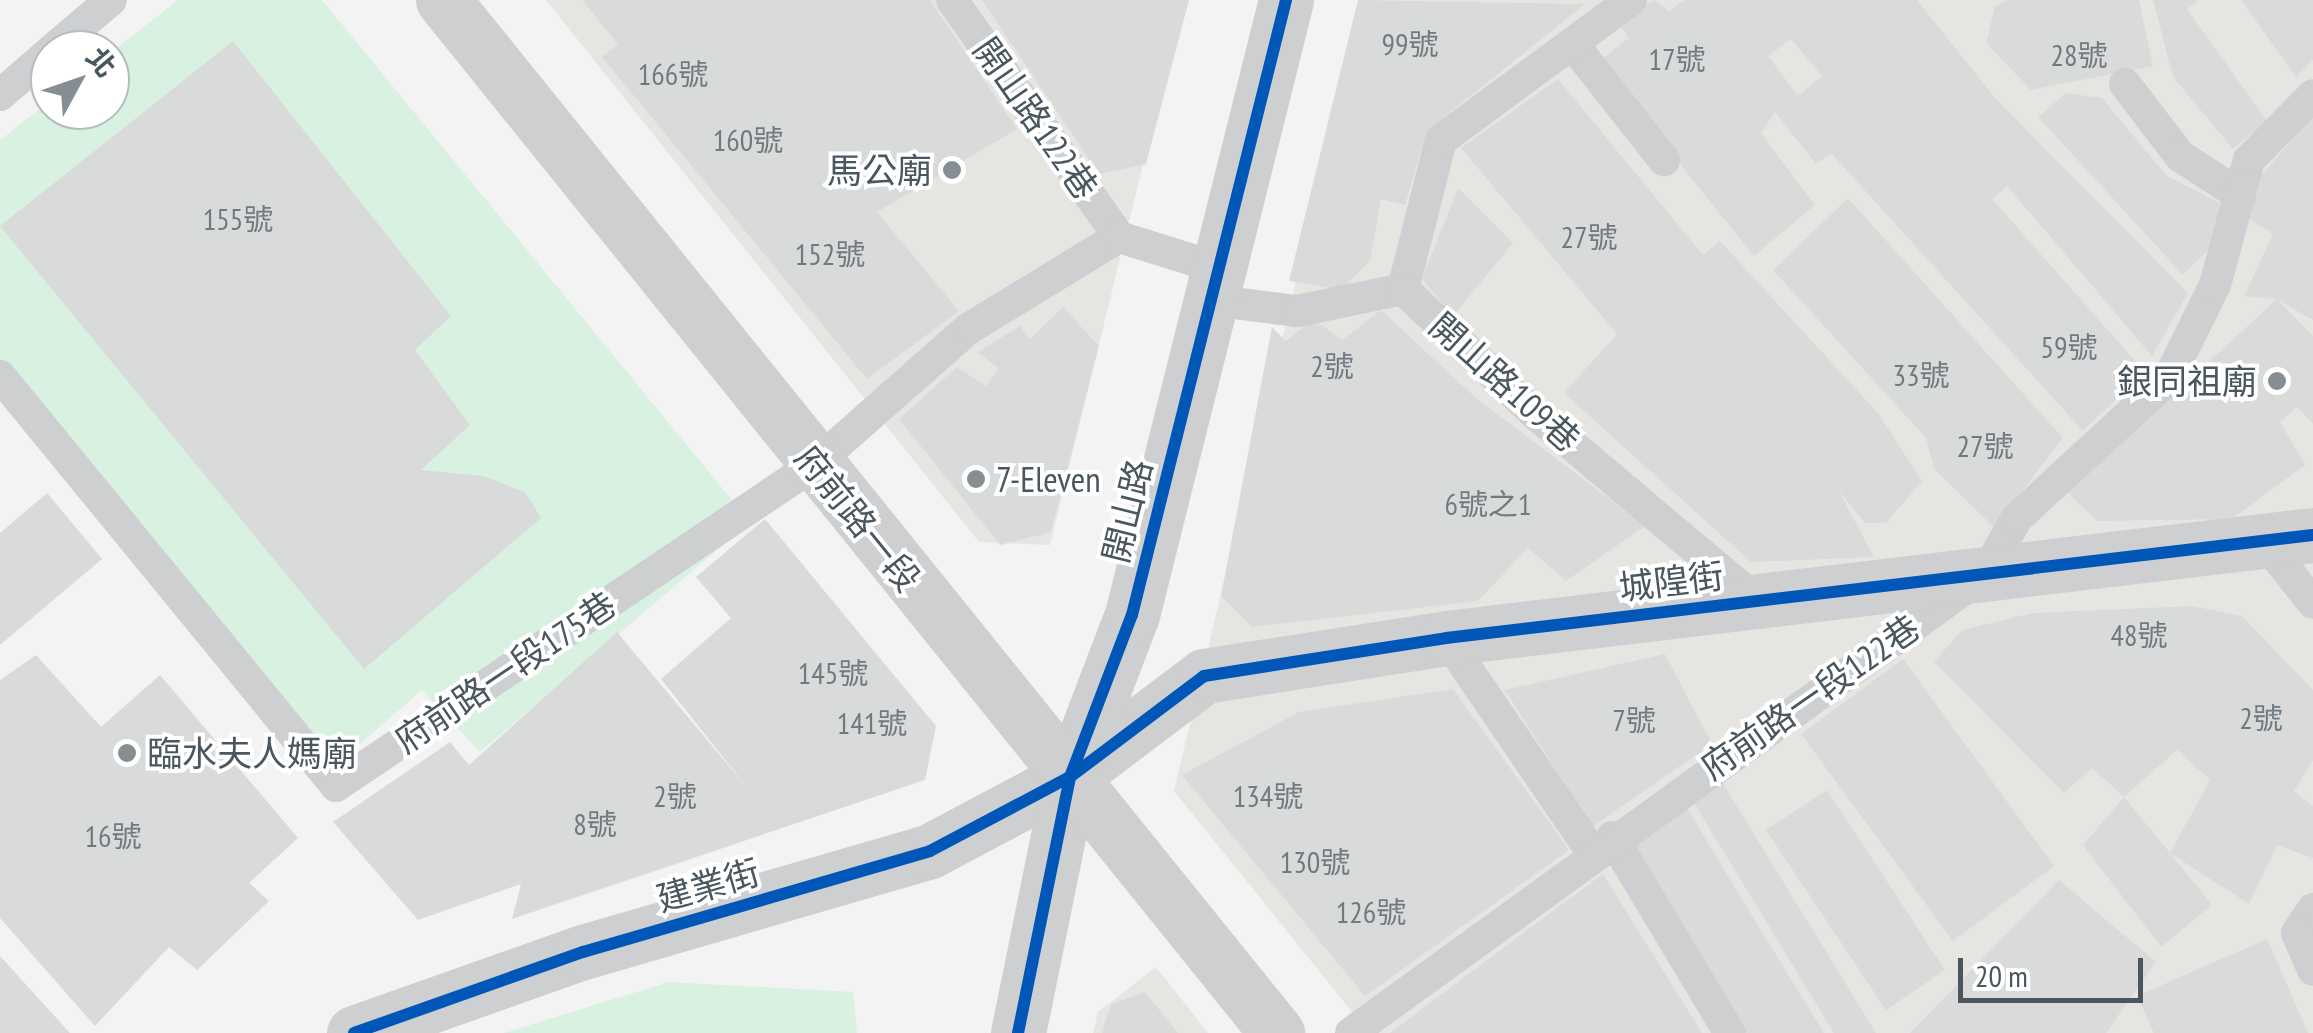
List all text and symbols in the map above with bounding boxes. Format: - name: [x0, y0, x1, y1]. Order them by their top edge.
- house number: 99號: [1382, 26, 1438, 62]
- street label: 開山路122巷: [965, 29, 1107, 207]
- north arrow: [30, 30, 130, 130]
- house number: 28號: [2051, 37, 2107, 73]
- text: 北: [79, 39, 125, 84]
- house number: 17號: [1649, 41, 1705, 77]
- house number: 166號: [638, 56, 708, 92]
- house number: 160號: [713, 122, 783, 158]
- place label: 馬公廟: [827, 149, 932, 191]
- marker: 馬公廟: [941, 159, 963, 181]
- house number: 155號: [203, 201, 273, 237]
- house number: 27號: [1561, 219, 1617, 255]
- house number: 152號: [795, 236, 865, 272]
- street label: 開山路109巷: [1421, 304, 1589, 460]
- house number: 59號: [2041, 329, 2097, 365]
- house number: 2號: [1310, 348, 1354, 384]
- house number: 33號: [1893, 357, 1949, 393]
- place label: 銀同祖廟: [2117, 360, 2257, 402]
- marker: 銀同祖廟: [2266, 370, 2288, 392]
- house number: 27號: [1957, 428, 2013, 464]
- street label: 府前路一段: [787, 437, 929, 599]
- street label: 開山路: [1094, 455, 1160, 567]
- place label: 7-Eleven: [996, 458, 1101, 500]
- marker: 7-Eleven: [965, 468, 987, 490]
- house number: 6號之1: [1445, 486, 1531, 522]
- street label: 城隍街: [1616, 554, 1726, 608]
- street label: 府前路一段175巷: [387, 583, 623, 761]
- street label: 府前路一段122巷: [1693, 606, 1927, 788]
- house number: 48號: [2111, 617, 2167, 653]
- house number: 145號: [798, 655, 868, 691]
- house number: 2號: [2239, 700, 2283, 736]
- house number: 7號: [1612, 702, 1656, 738]
- house number: 141號: [837, 705, 907, 741]
- place label: 臨水夫人媽廟: [147, 732, 357, 774]
- marker: 臨水夫人媽廟: [116, 742, 138, 764]
- house number: 2號: [653, 778, 697, 814]
- house number: 134號: [1233, 778, 1303, 814]
- house number: 8號: [573, 806, 617, 842]
- house number: 16號: [85, 818, 141, 854]
- house number: 130號: [1280, 844, 1350, 880]
- street label: 建業街: [652, 850, 764, 920]
- house number: 126號: [1336, 894, 1406, 930]
- scale bar: [1963, 938, 2148, 1000]
- text: 20 m: [1975, 956, 2028, 995]

